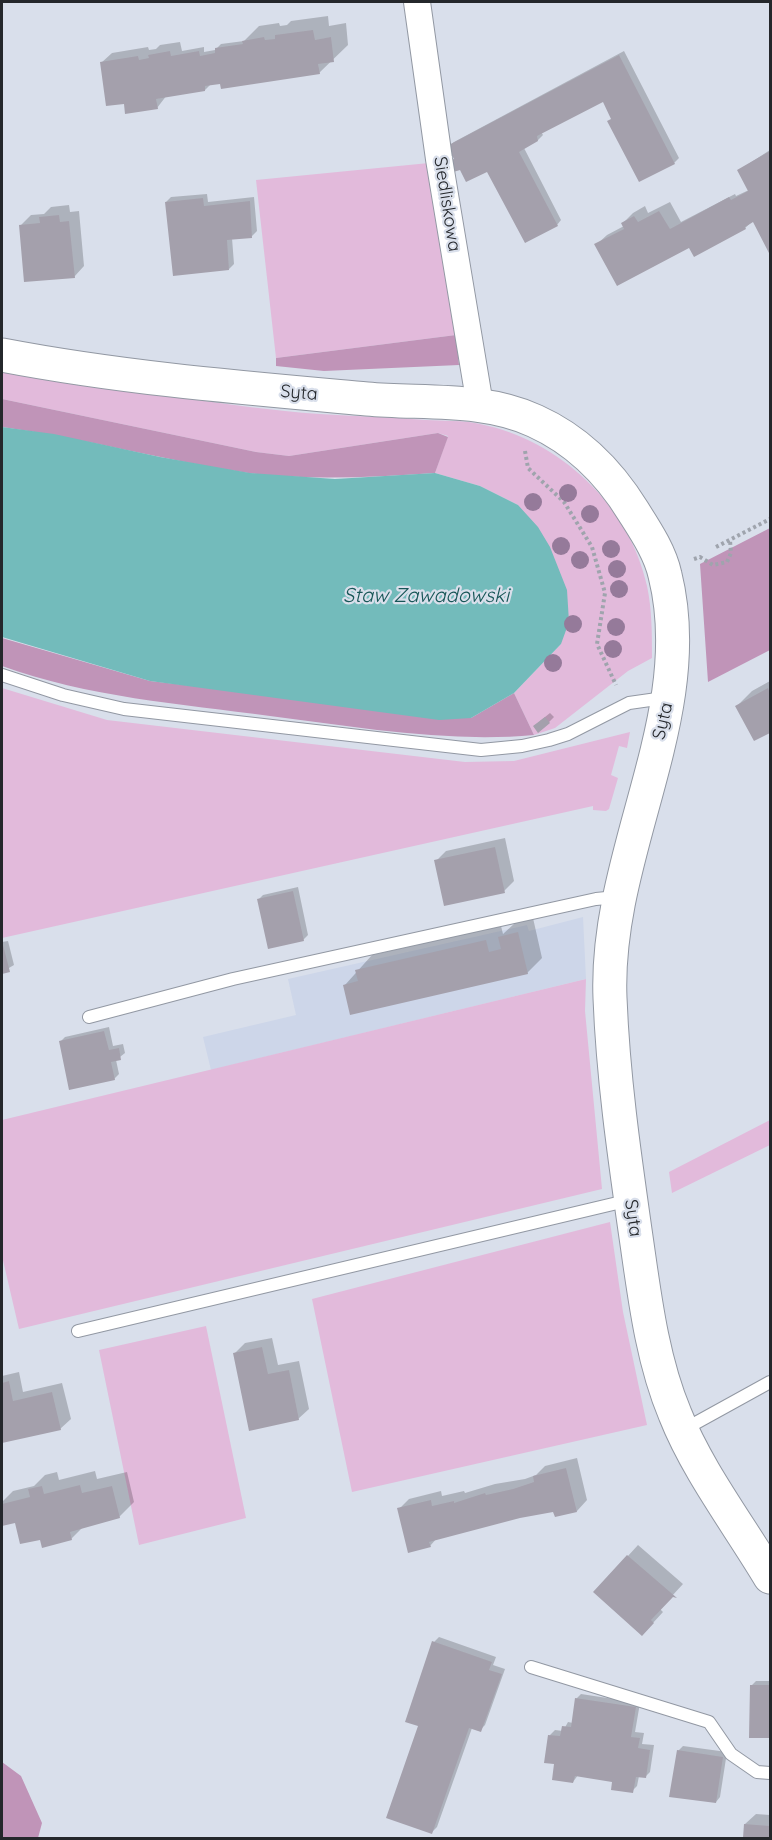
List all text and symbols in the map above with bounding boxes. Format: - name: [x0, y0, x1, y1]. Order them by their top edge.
- street label: Siedliskowa: [429, 155, 465, 253]
- street label: Syta: [279, 381, 319, 405]
- water label: Staw Zawadowski: [343, 584, 509, 608]
- street label: Syta: [648, 700, 678, 742]
- street label: Syta: [620, 1198, 646, 1238]

